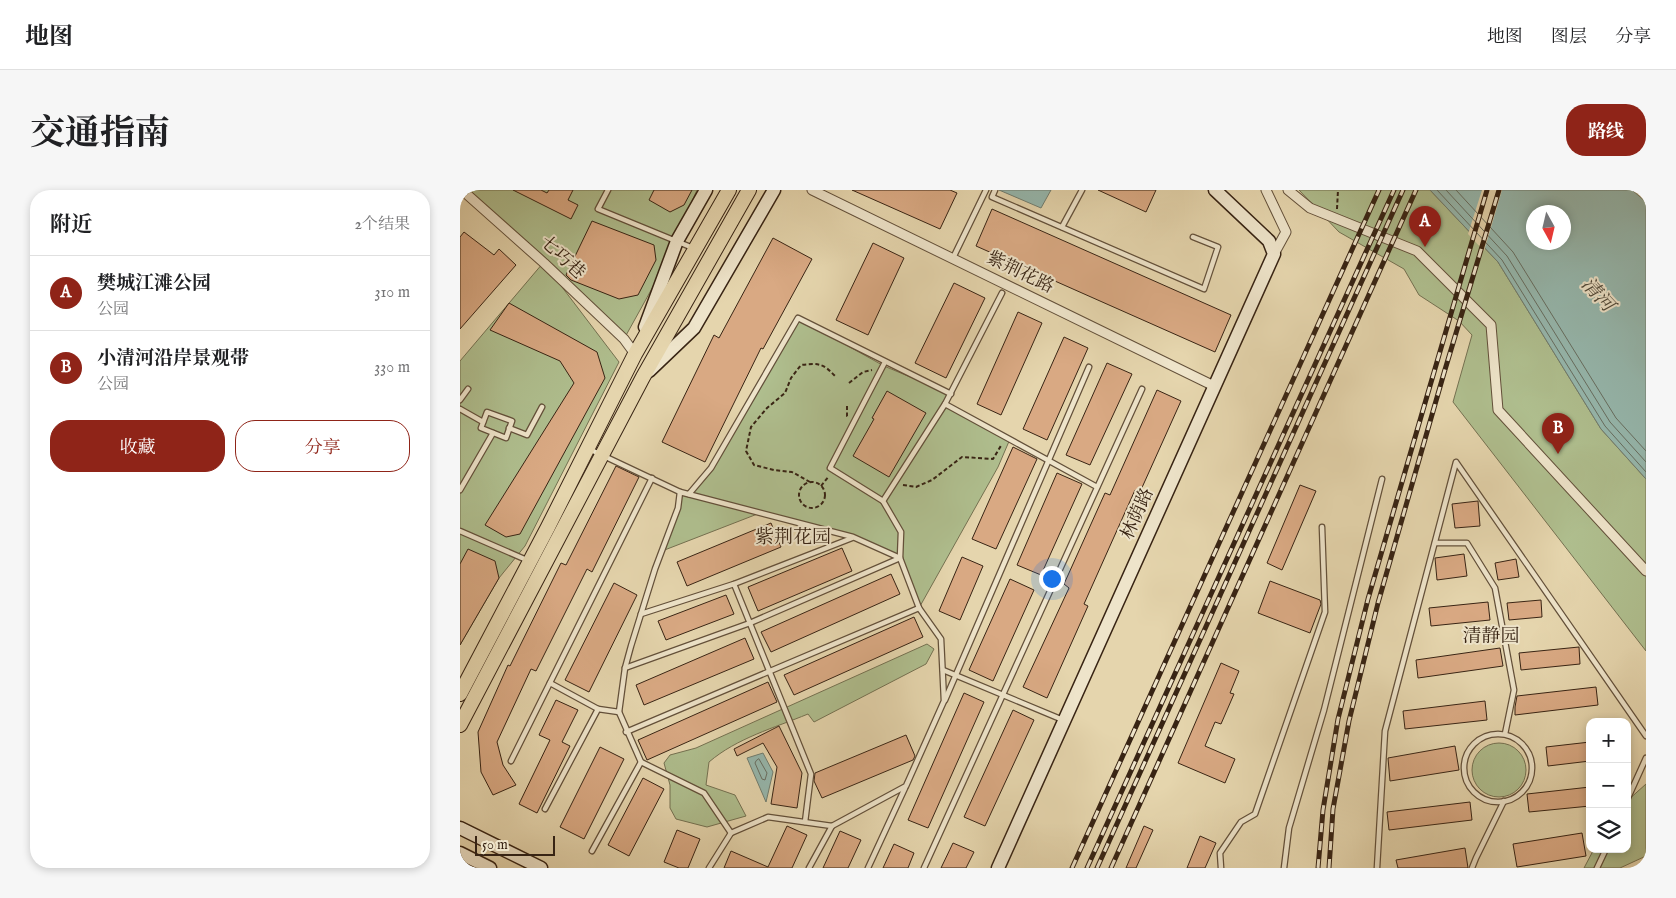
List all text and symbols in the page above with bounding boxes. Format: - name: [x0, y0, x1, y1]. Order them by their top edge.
- text: 地图: [25, 22, 73, 53]
- text: 地图: [1487, 26, 1523, 49]
- text: 图层: [1551, 26, 1587, 49]
- text: 分享: [1615, 26, 1651, 49]
- button: 路线: [1566, 104, 1646, 156]
- text: 交通指南: [30, 112, 170, 157]
- north arrow: [1526, 205, 1571, 250]
- pin: A: [1409, 206, 1441, 247]
- text: 附近: [50, 212, 92, 239]
- text: 2个结果: [354, 215, 410, 235]
- street label: 七巧巷: [534, 231, 590, 285]
- street label: 紫荆花路: [983, 247, 1057, 299]
- text: 樊城江滩公园: [97, 272, 211, 296]
- water label: 清河: [1575, 273, 1621, 319]
- text: A: [61, 283, 71, 303]
- text: 310 m: [374, 283, 410, 303]
- text: 公园: [97, 300, 129, 320]
- text: 小清河沿岸景观带: [97, 347, 249, 371]
- text: B: [61, 358, 71, 378]
- text: 330 m: [374, 358, 410, 378]
- text: 公园: [97, 375, 129, 395]
- pin: B: [1542, 413, 1574, 454]
- button: 收藏: [50, 420, 225, 472]
- button: 分享: [235, 420, 410, 472]
- street label: 林荫路: [1117, 485, 1159, 543]
- district label: 紫荆花园: [755, 526, 831, 550]
- your location: [1039, 566, 1065, 592]
- district label: 清静园: [1462, 625, 1520, 649]
- map controls: [1586, 718, 1631, 853]
- button: +: [1586, 718, 1631, 763]
- button: −: [1586, 763, 1631, 808]
- button: layers: [1586, 808, 1631, 853]
- scale bar: [475, 833, 555, 856]
- text: 50 m: [482, 836, 508, 854]

